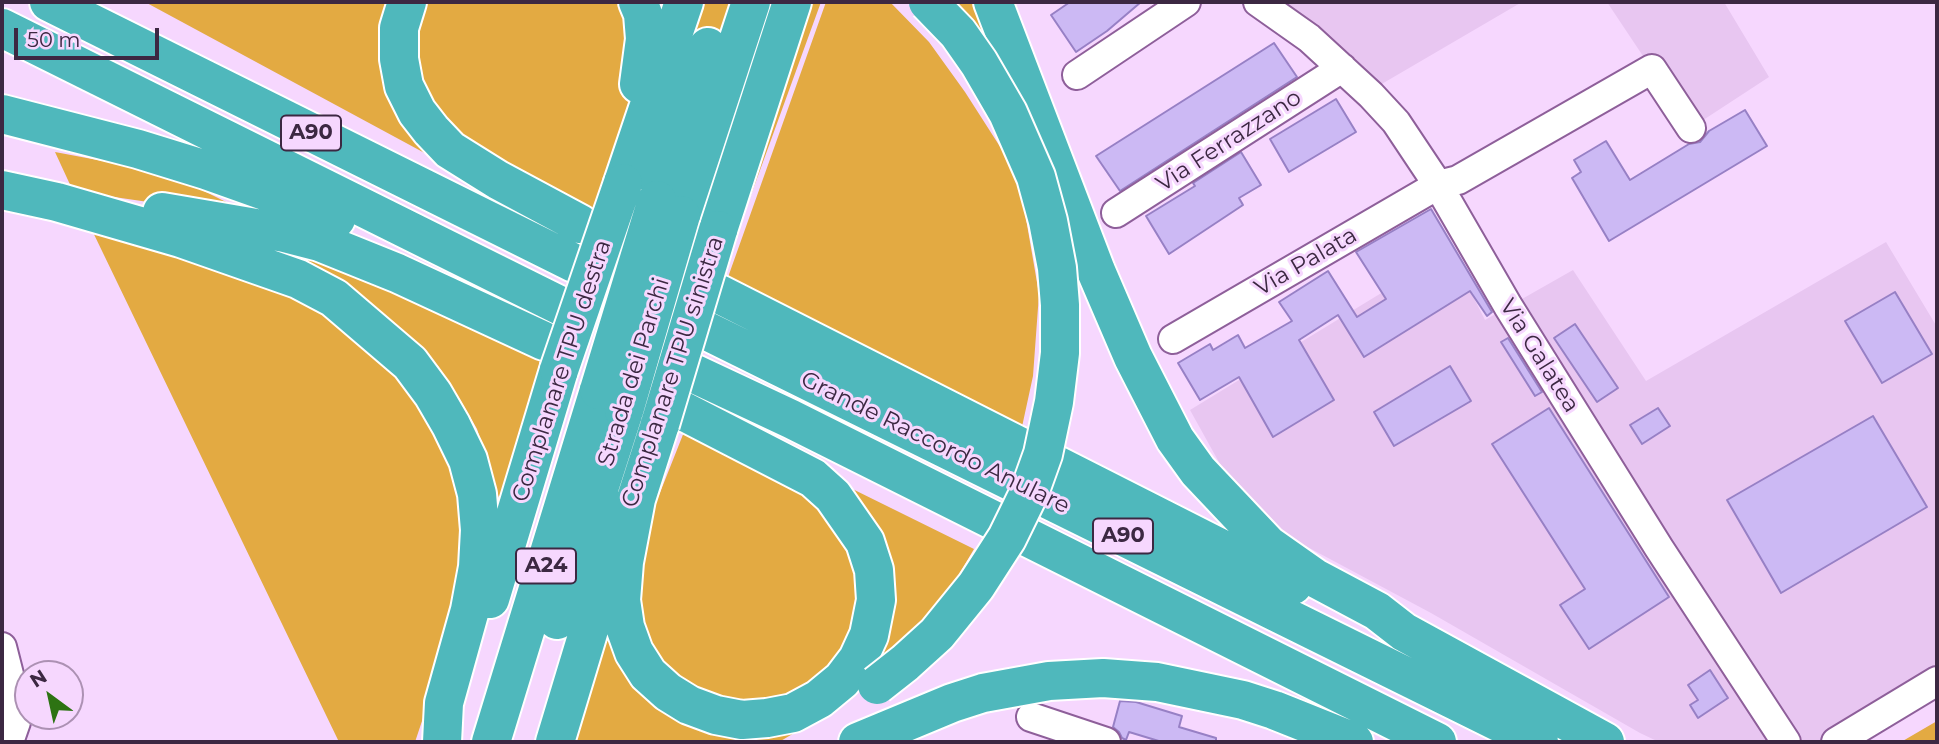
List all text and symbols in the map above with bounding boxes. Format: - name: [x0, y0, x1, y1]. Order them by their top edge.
- scale bar: [18, 14, 163, 58]
- text: 50 m: [27, 27, 81, 52]
- street label: Via Ferrazzano: [1151, 84, 1307, 198]
- road number: A90: [281, 116, 341, 150]
- street label: Via Palata: [1250, 222, 1362, 302]
- street label: Complanare TPU sinistra: [616, 233, 730, 511]
- street label: Complanare TPU destra: [507, 237, 617, 505]
- street label: Strada dei Parchi: [592, 275, 676, 469]
- street label: Via Galatea: [1493, 294, 1585, 418]
- street label: Grande Raccordo Anulare: [796, 366, 1074, 520]
- road number: A90: [1093, 518, 1153, 554]
- road number: A24: [516, 548, 576, 584]
- north arrow: [14, 660, 84, 730]
- text: N: [26, 665, 51, 692]

